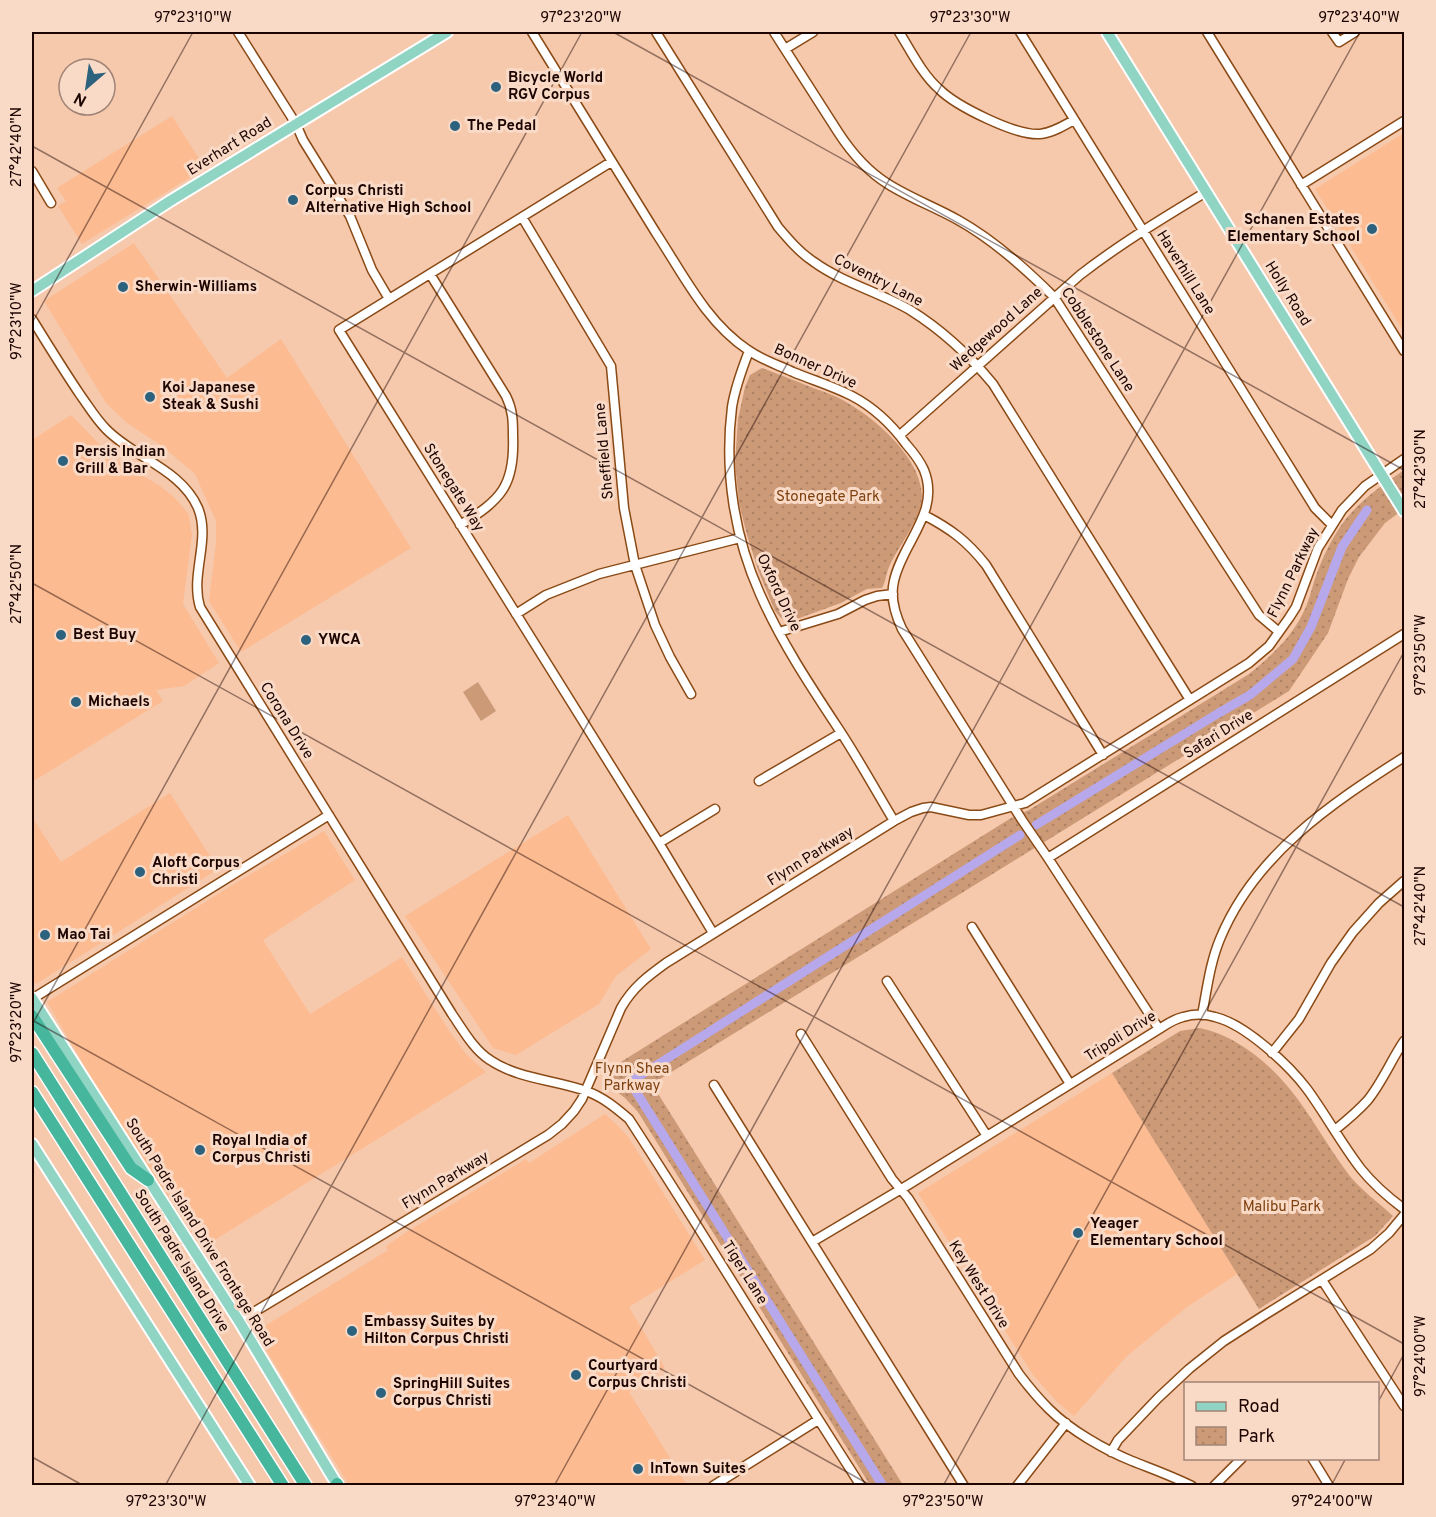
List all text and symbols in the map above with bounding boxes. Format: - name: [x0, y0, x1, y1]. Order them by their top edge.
- text: 97°23'10"W: [154, 9, 232, 28]
- text: 97°23'20"W: [540, 9, 622, 28]
- text: 97°23'30"W: [929, 9, 1011, 28]
- text: 97°23'40"W: [1318, 9, 1400, 28]
- north arrow: [57, 57, 117, 117]
- place label: Bicycle World RGV Corpus: [508, 69, 603, 105]
- marker: Bicycle World RGV Corpus: [489, 80, 503, 94]
- text: N: [71, 87, 91, 110]
- text: 27°42'40"N: [8, 107, 27, 187]
- street label: Everhart Road: [184, 113, 276, 181]
- place label: The Pedal: [467, 117, 536, 136]
- marker: The Pedal: [448, 119, 462, 133]
- place label: Corpus Christi Alternative High School: [305, 182, 471, 218]
- marker: Corpus Christi Alternative High School: [286, 193, 300, 207]
- place label: Schanen Estates Elementary School: [1227, 211, 1360, 247]
- marker: Schanen Estates Elementary School: [1365, 222, 1379, 236]
- street label: Haverhill Lane: [1151, 227, 1219, 319]
- street label: Coventry Lane: [830, 250, 926, 312]
- street label: Holly Road: [1260, 258, 1314, 330]
- place label: Sherwin-Williams: [135, 278, 257, 297]
- marker: Sherwin-Williams: [116, 280, 130, 294]
- text: 97°23'10"W: [8, 282, 27, 360]
- street label: Wedgewood Lane: [947, 283, 1047, 377]
- street label: Cobblestone Lane: [1056, 284, 1138, 396]
- street label: Bonner Drive: [771, 340, 859, 394]
- place label: Koi Japanese Steak & Sushi: [162, 379, 259, 415]
- marker: Koi Japanese Steak & Sushi: [143, 390, 157, 404]
- street label: Sheffield Lane: [591, 402, 619, 500]
- text: 27°42'30"N: [1412, 429, 1431, 509]
- street label: Stonegate Way: [418, 440, 488, 536]
- place label: Persis Indian Grill & Bar: [75, 443, 165, 479]
- marker: Persis Indian Grill & Bar: [56, 454, 70, 468]
- park label: Stonegate Park: [776, 488, 880, 507]
- street label: Flynn Parkway: [1264, 525, 1324, 621]
- text: 27°42'50"N: [8, 544, 27, 624]
- street label: Oxford Drive: [752, 551, 804, 635]
- text: 97°23'50"W: [1412, 614, 1431, 696]
- place label: Best Buy: [73, 626, 137, 645]
- marker: Best Buy: [54, 628, 68, 642]
- place label: YWCA: [318, 631, 361, 650]
- marker: YWCA: [299, 633, 313, 647]
- street label: Corona Drive: [255, 679, 317, 763]
- place label: Michaels: [88, 693, 150, 712]
- marker: Michaels: [69, 695, 83, 709]
- street label: Safari Drive: [1181, 706, 1257, 764]
- street label: Flynn Parkway: [764, 823, 858, 891]
- place label: Aloft Corpus Christi: [152, 854, 240, 890]
- marker: Aloft Corpus Christi: [133, 865, 147, 879]
- text: 27°42'40"N: [1412, 866, 1431, 946]
- place label: Mao Tai: [57, 926, 111, 945]
- marker: Mao Tai: [38, 928, 52, 942]
- text: 97°23'20"W: [8, 981, 27, 1063]
- street label: Tripoli Drive: [1082, 1008, 1160, 1066]
- park label: Flynn Shea Parkway: [595, 1060, 669, 1096]
- street label: South Padre Island Drive Frontage Road: [121, 1115, 277, 1351]
- place label: Royal India of Corpus Christi: [212, 1132, 311, 1168]
- marker: Royal India of Corpus Christi: [193, 1143, 207, 1157]
- street label: Flynn Parkway: [399, 1148, 493, 1214]
- street label: South Padre Island Drive: [130, 1186, 232, 1336]
- park label: Malibu Park: [1243, 1198, 1321, 1217]
- place label: Yeager Elementary School: [1090, 1215, 1223, 1251]
- marker: Yeager Elementary School: [1071, 1226, 1085, 1240]
- street label: Key West Drive: [943, 1237, 1013, 1333]
- street label: Tiger Lane: [717, 1238, 771, 1308]
- place label: Embassy Suites by Hilton Corpus Christi: [364, 1313, 509, 1349]
- text: 97°24'00"W: [1412, 1315, 1431, 1397]
- marker: Embassy Suites by Hilton Corpus Christi: [345, 1324, 359, 1338]
- place label: Courtyard Corpus Christi: [588, 1357, 687, 1393]
- marker: Courtyard Corpus Christi: [569, 1368, 583, 1382]
- place label: SpringHill Suites Corpus Christi: [393, 1375, 510, 1411]
- legend: [1184, 1382, 1379, 1460]
- marker: SpringHill Suites Corpus Christi: [374, 1386, 388, 1400]
- text: Road: [1238, 1396, 1280, 1419]
- text: Park: [1238, 1426, 1275, 1449]
- place label: InTown Suites: [650, 1460, 746, 1479]
- marker: InTown Suites: [631, 1462, 645, 1476]
- text: 97°23'30"W: [125, 1493, 207, 1512]
- text: 97°23'40"W: [514, 1493, 596, 1512]
- text: 97°23'50"W: [902, 1493, 984, 1512]
- text: 97°24'00"W: [1291, 1493, 1373, 1512]

